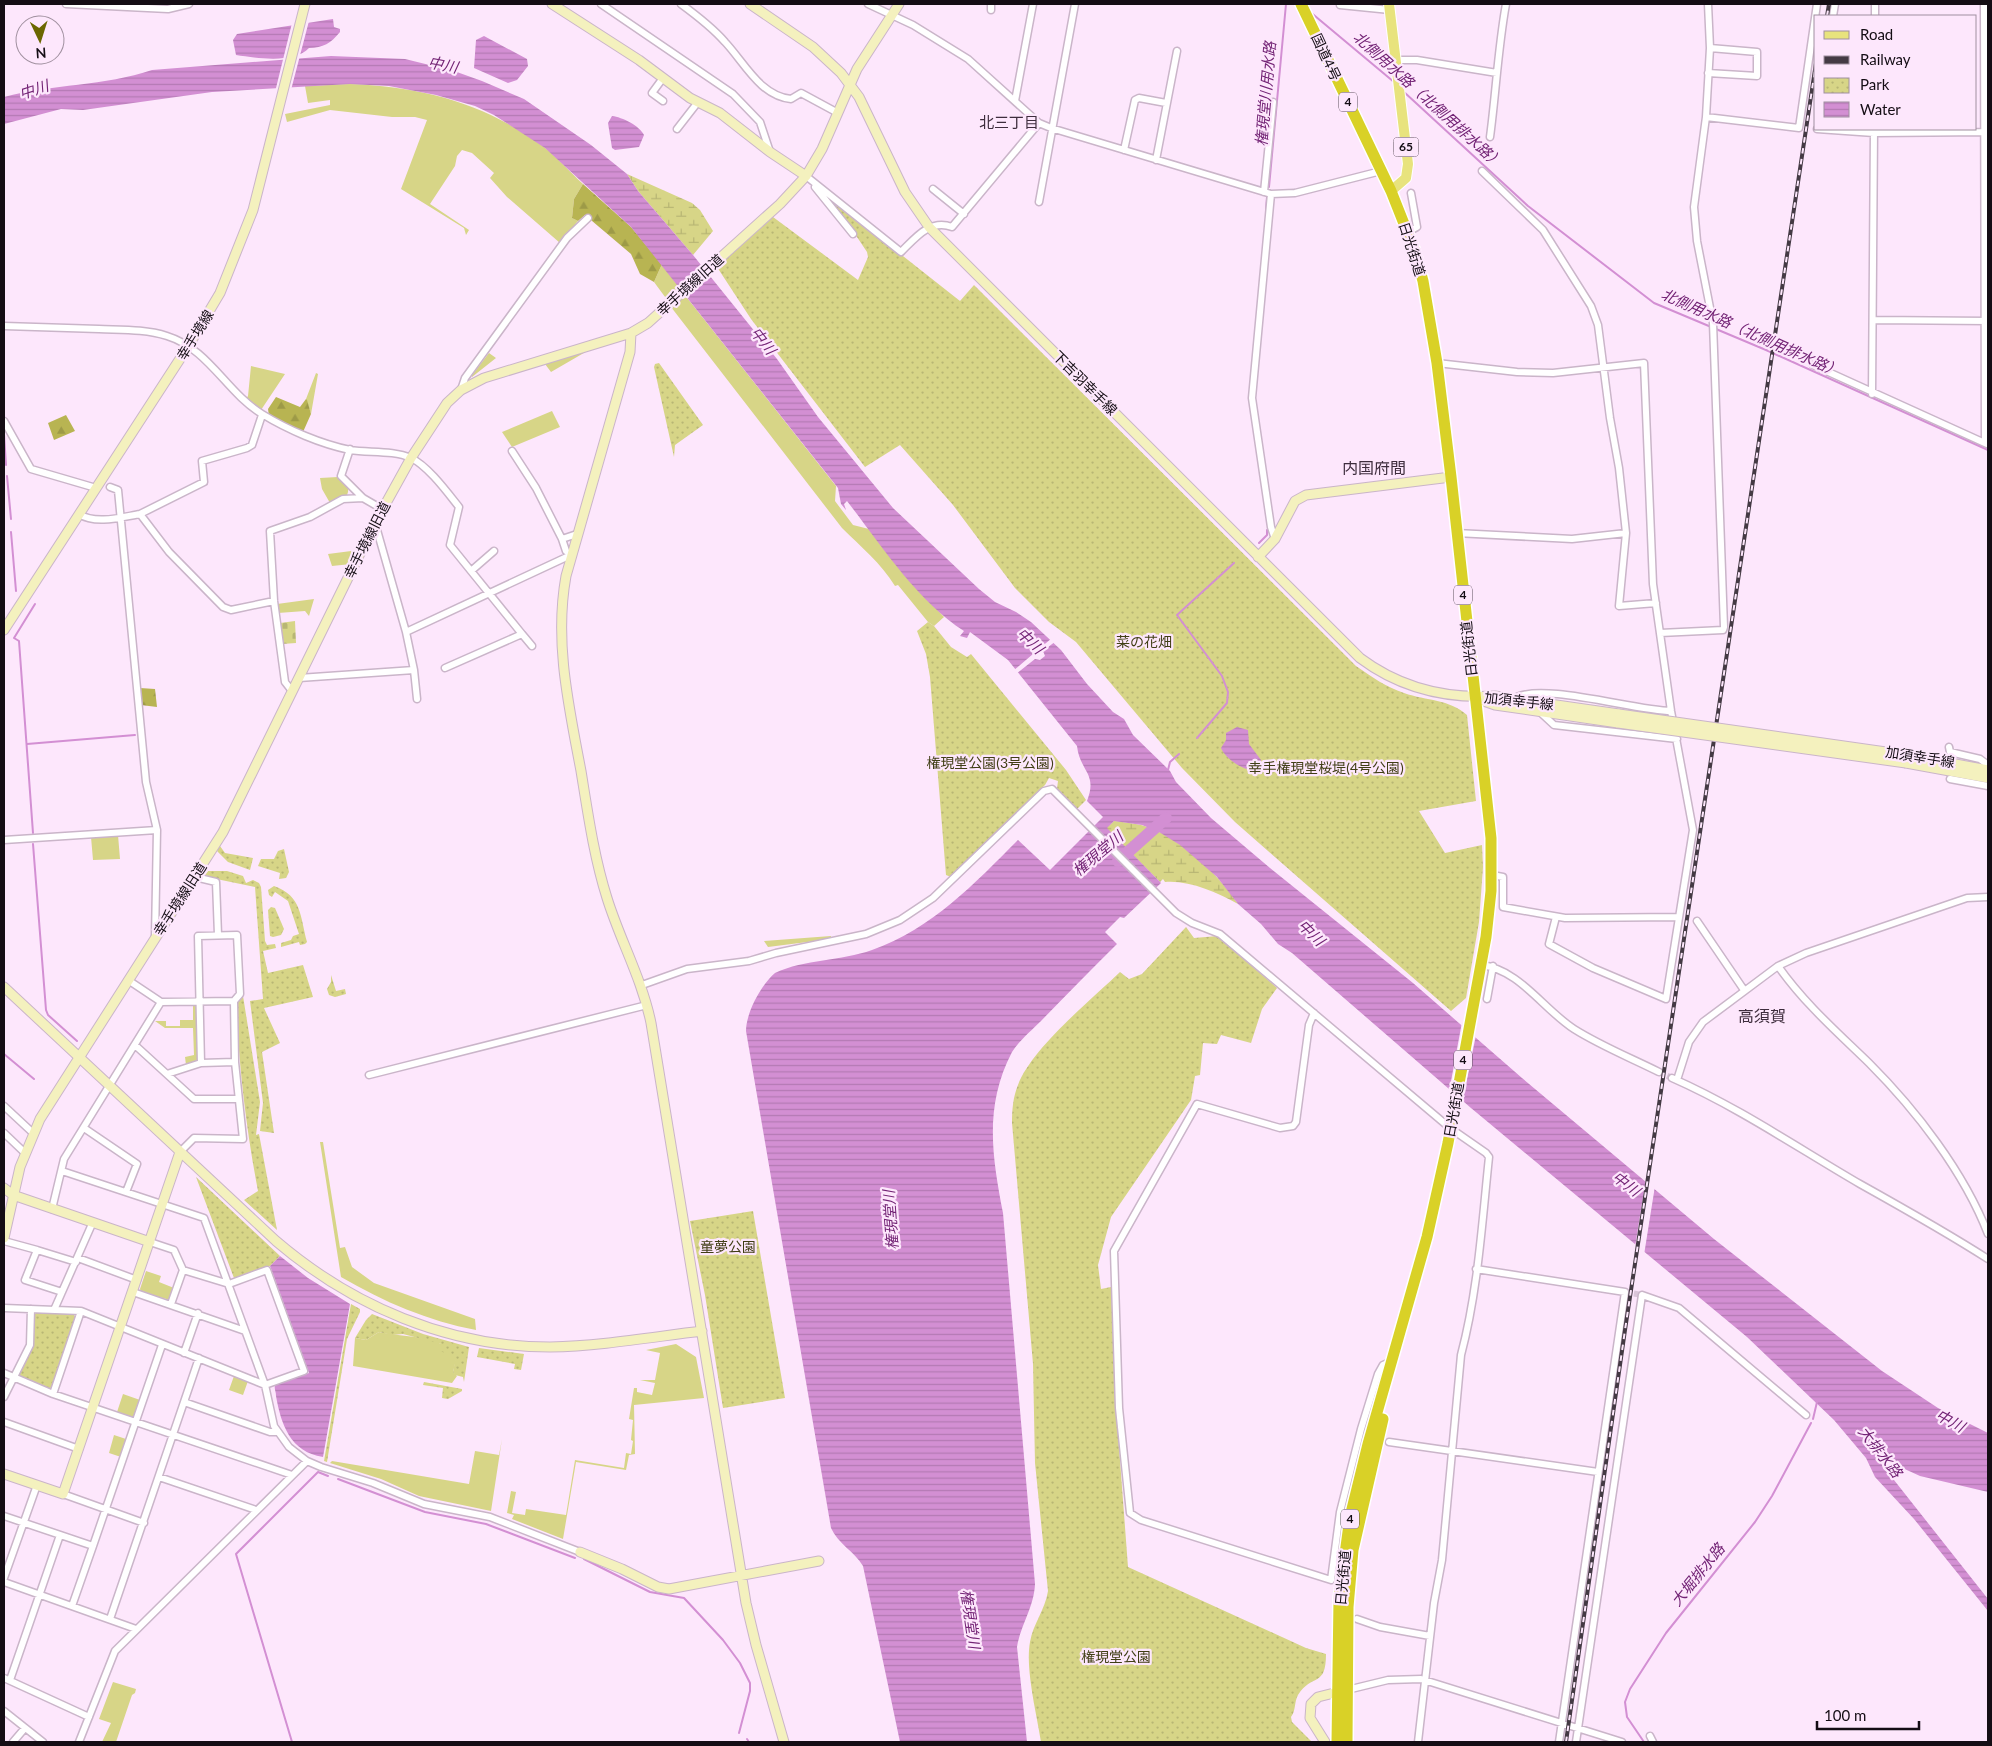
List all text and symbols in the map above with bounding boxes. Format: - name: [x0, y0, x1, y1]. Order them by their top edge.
- north arrow: [15, 15, 65, 65]
- legend: [1814, 15, 1977, 130]
- text: Road: [1860, 25, 1893, 43]
- water label: 北側用水路（北側用排水路）: [1350, 27, 1507, 171]
- street label: 国道4号: [1308, 30, 1345, 83]
- water label: 権現堂川用水路: [1251, 39, 1279, 147]
- text: N: [35, 45, 47, 62]
- text: Railway: [1860, 50, 1911, 68]
- water label: 中川: [427, 52, 462, 76]
- water label: 中川: [17, 75, 53, 102]
- text: Park: [1860, 75, 1890, 93]
- road number: 4: [1339, 92, 1357, 111]
- text: Water: [1860, 100, 1901, 118]
- district label: 北三丁目: [979, 113, 1039, 131]
- road number: 65: [1394, 138, 1418, 156]
- street label: 日光街道: [1396, 220, 1429, 278]
- street label: 幸手境線旧道: [653, 250, 727, 319]
- water label: 北側用水路（北側用排水路）: [1659, 284, 1844, 380]
- street label: 幸手境線: [173, 306, 217, 363]
- water label: 中川: [747, 323, 781, 359]
- street label: 下吉羽幸手線: [1050, 347, 1121, 418]
- district label: 内国府間: [1342, 458, 1406, 477]
- street label: 幸手境線旧道: [340, 498, 393, 581]
- road number: 4: [1454, 586, 1472, 604]
- street label: 日光街道: [1457, 620, 1480, 678]
- water label: 中川: [1014, 623, 1049, 658]
- park label: 菜の花畑: [1116, 633, 1172, 650]
- street label: 加須幸手線: [1483, 688, 1555, 713]
- street label: 加須幸手線: [1884, 743, 1956, 770]
- park label: 権現堂公園(3号公園): [926, 754, 1054, 771]
- park label: 幸手権現堂桜堤(4号公園): [1248, 759, 1404, 776]
- water label: 権現堂川: [1069, 826, 1128, 879]
- street label: 幸手境線旧道: [150, 859, 210, 939]
- water label: 中川: [1295, 915, 1330, 951]
- district label: 高須賀: [1738, 1006, 1786, 1025]
- road number: 4: [1454, 1050, 1472, 1070]
- street label: 日光街道: [1440, 1081, 1467, 1139]
- water label: 中川: [1609, 1167, 1646, 1201]
- water label: 権現堂川: [879, 1188, 901, 1251]
- park label: 童夢公園: [700, 1238, 756, 1255]
- water label: 中川: [1933, 1405, 1970, 1436]
- water label: 大排水路: [1855, 1422, 1908, 1482]
- road number: 4: [1341, 1510, 1359, 1528]
- water label: 大堀排水路: [1667, 1538, 1729, 1609]
- street label: 日光街道: [1332, 1549, 1353, 1607]
- water label: 権現堂川: [958, 1588, 984, 1652]
- park label: 権現堂公園: [1081, 1648, 1151, 1665]
- scale bar: [1817, 1698, 1920, 1730]
- text: 100 m: [1824, 1706, 1866, 1724]

